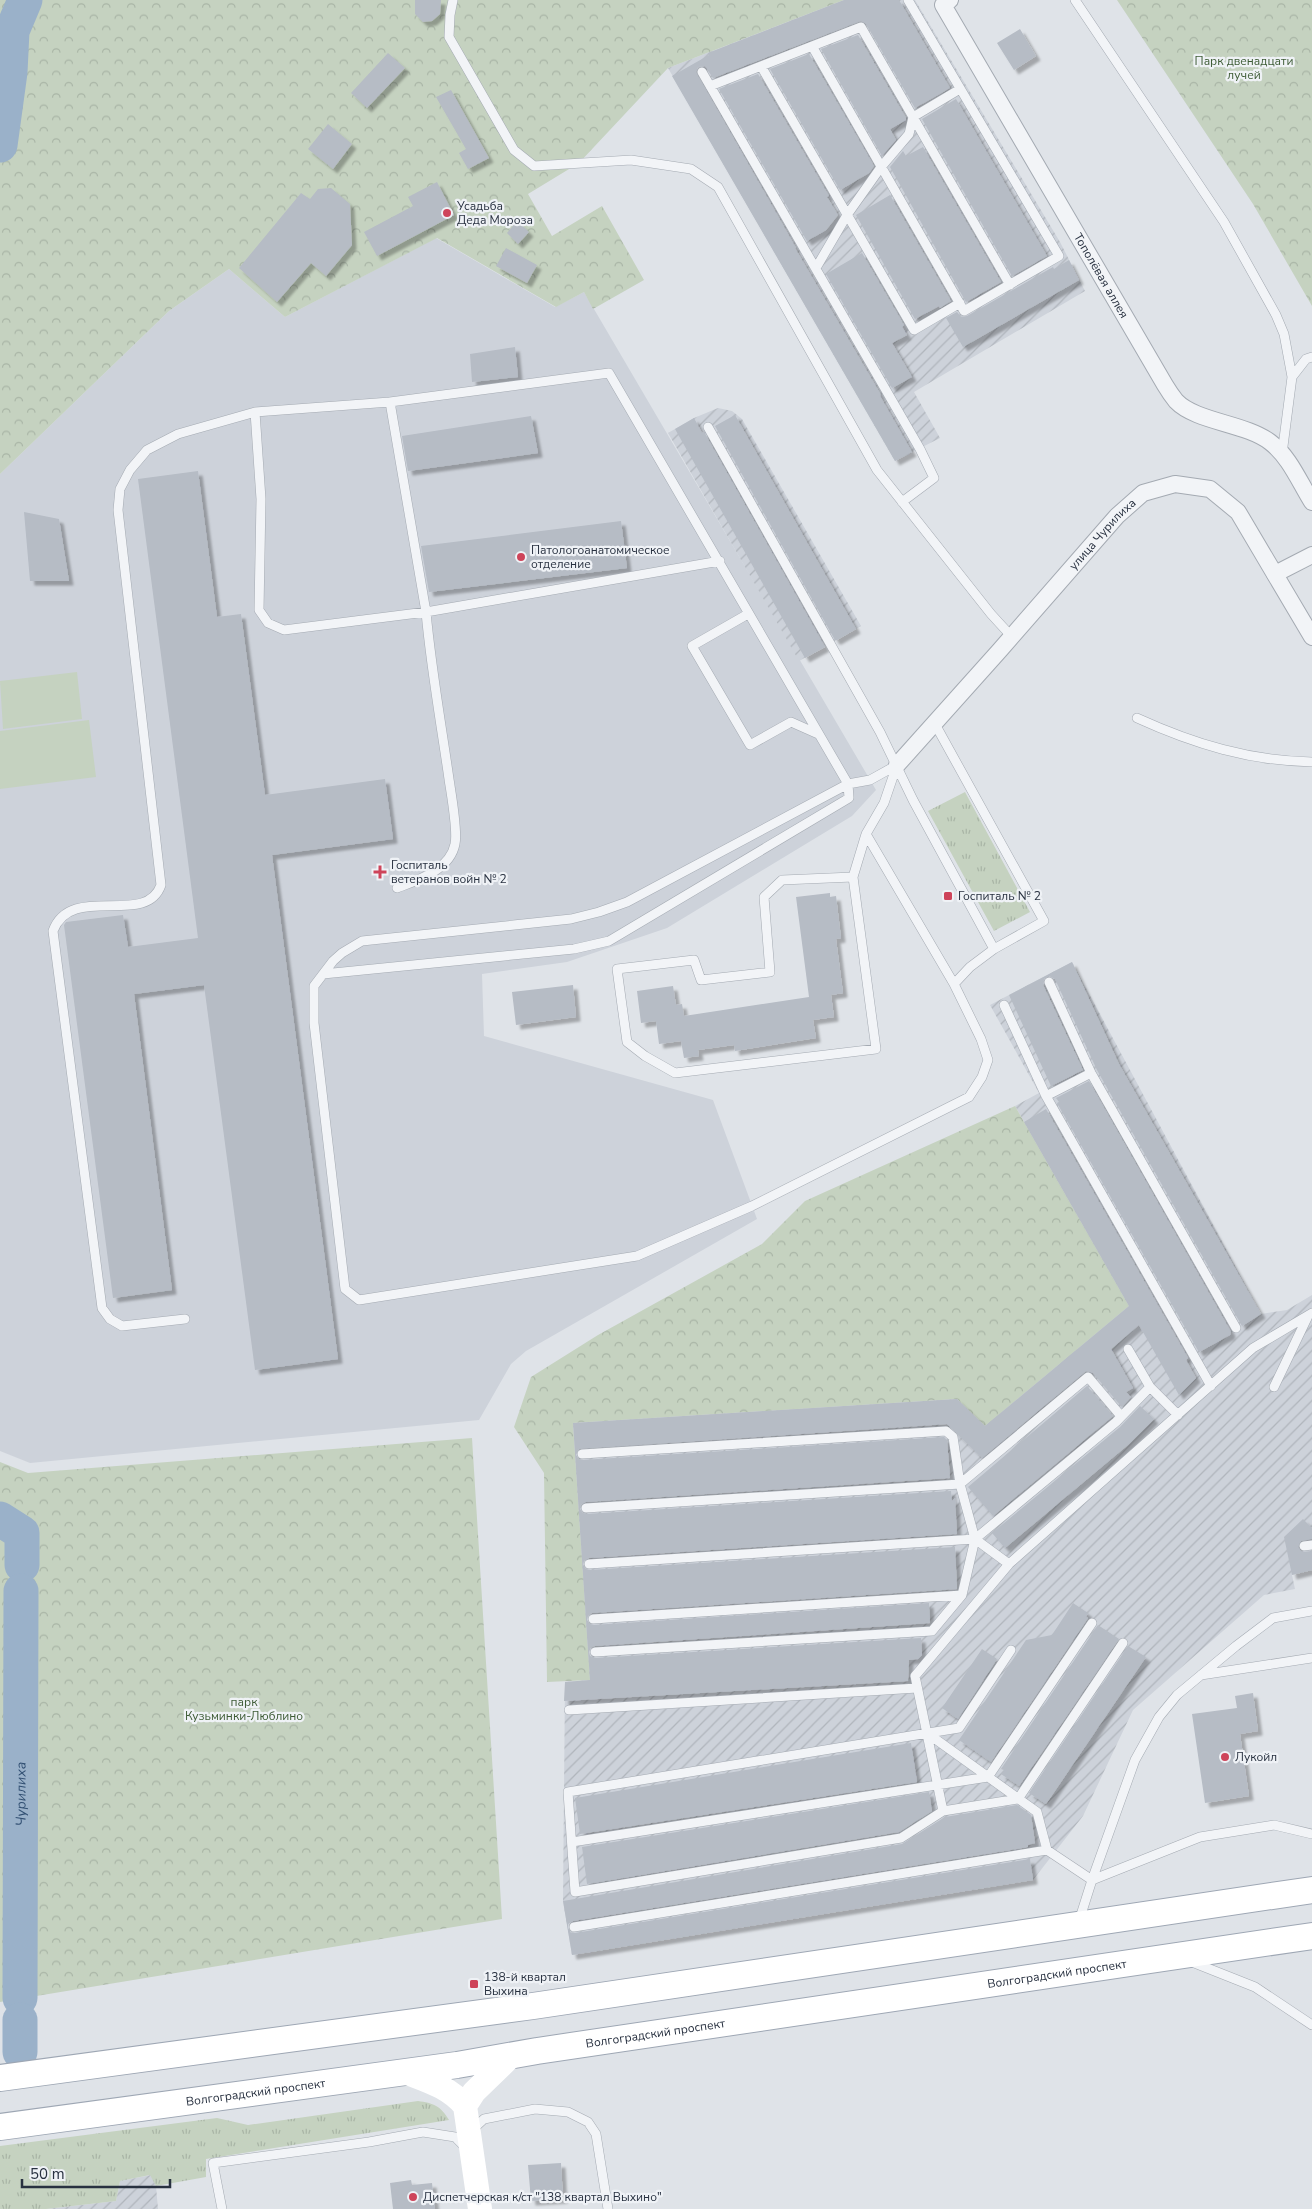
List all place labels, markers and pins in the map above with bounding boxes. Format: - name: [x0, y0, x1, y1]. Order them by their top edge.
- place label: Усадьба Деда Мороза: [456, 198, 533, 228]
- marker: Усадьба Деда Мороза: [441, 207, 453, 219]
- place label: Патологоанатомическое отделение: [531, 542, 670, 572]
- marker: Патологоанатомическое отделение: [515, 551, 527, 563]
- place label: Госпиталь ветеранов войн № 2: [391, 857, 507, 887]
- marker: Госпиталь ветеранов войн № 2: [373, 865, 387, 879]
- place label: Госпиталь № 2: [958, 888, 1041, 904]
- marker: Госпиталь № 2: [942, 890, 954, 902]
- place label: Лукойл: [1235, 1749, 1277, 1765]
- marker: Лукойл: [1219, 1751, 1231, 1763]
- place label: 138-й квартал Выхина: [484, 1969, 566, 1999]
- marker: 138-й квартал Выхина: [468, 1978, 480, 1990]
- place label: Диспетчерская к/ст "138 квартал Выхино": [423, 2189, 662, 2205]
- marker: Диспетчерская к/ст "138 квартал Выхино": [407, 2191, 419, 2203]

